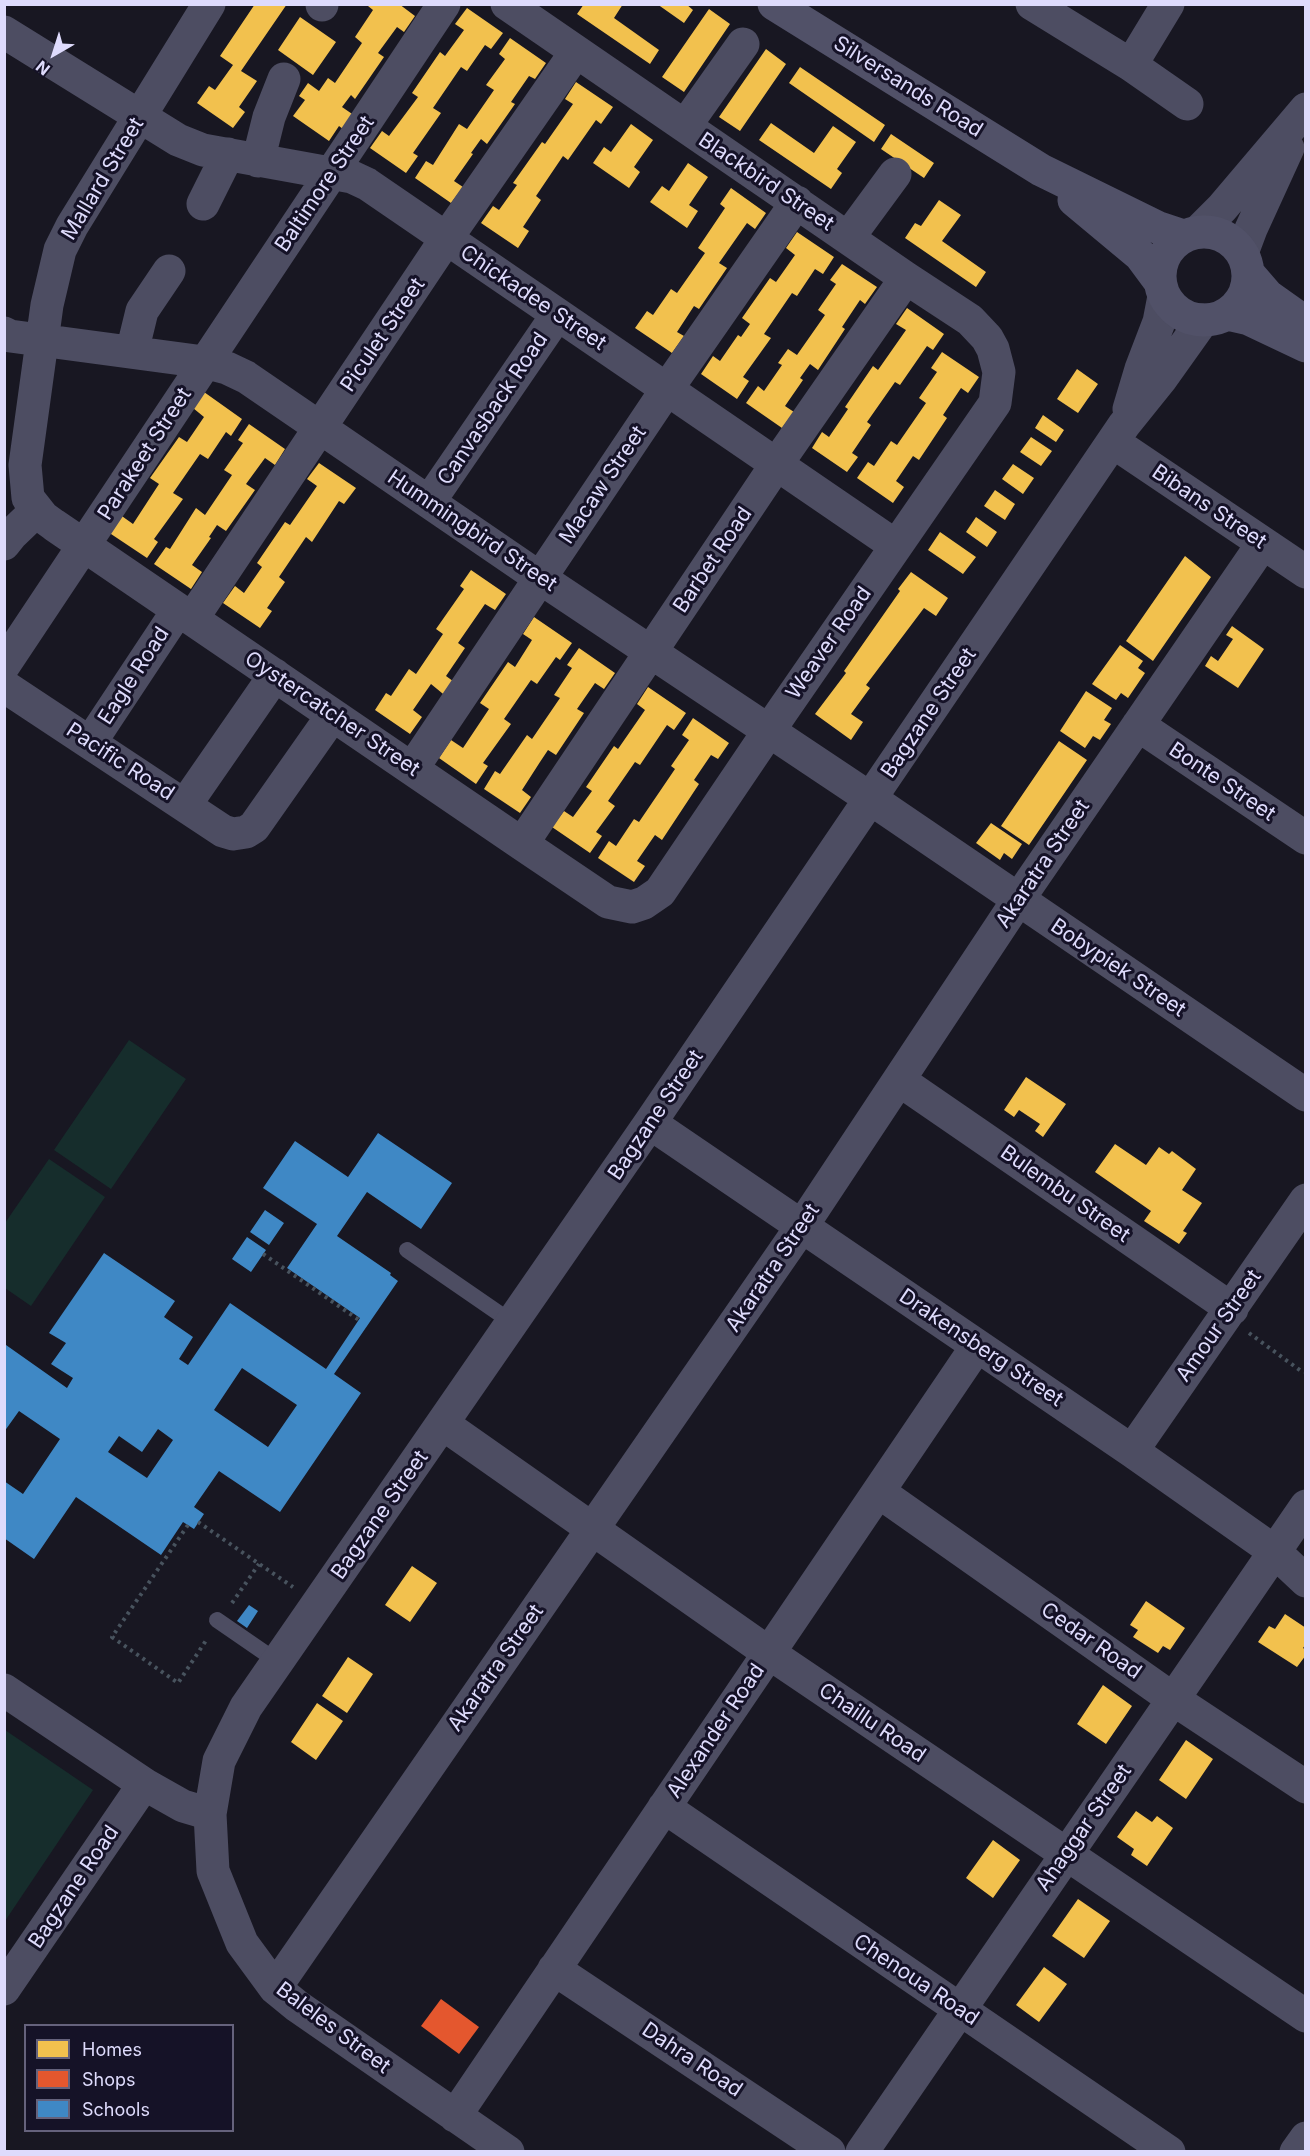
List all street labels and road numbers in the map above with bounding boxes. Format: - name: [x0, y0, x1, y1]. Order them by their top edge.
- street label: Silversands Road: [829, 31, 987, 143]
- street label: Baltimore Street: [270, 111, 380, 257]
- street label: Mallard Street: [57, 113, 149, 245]
- street label: Blackbird Street: [694, 127, 838, 237]
- street label: Chickadee Street: [455, 240, 611, 356]
- street label: Piculet Street: [336, 273, 430, 397]
- street label: Canvasback Road: [433, 328, 553, 490]
- street label: Parakeet Street: [93, 383, 197, 525]
- street label: Macaw Street: [554, 421, 652, 549]
- street label: Bibans Street: [1147, 460, 1271, 554]
- street label: Hummingbird Street: [383, 465, 561, 597]
- street label: Barbet Road: [668, 502, 758, 618]
- street label: Weaver Road: [781, 582, 877, 704]
- street label: Eagle Road: [93, 623, 175, 729]
- street label: Bagzane Street: [876, 643, 982, 783]
- street label: Oystercatcher Street: [240, 646, 424, 782]
- street label: Pacific Road: [61, 718, 179, 806]
- street label: Bonte Street: [1164, 737, 1280, 827]
- street label: Akaratra Street: [991, 795, 1095, 933]
- street label: Bobypiek Street: [1046, 914, 1190, 1022]
- street label: Bagzane Street: [603, 1045, 709, 1185]
- street label: Bulembu Street: [995, 1140, 1135, 1248]
- street label: Akaratra Street: [721, 1199, 825, 1337]
- street label: Amour Street: [1171, 1265, 1267, 1387]
- street label: Drakensberg Street: [894, 1284, 1068, 1412]
- street label: Bagzane Street: [326, 1446, 434, 1584]
- street label: Cedar Road: [1036, 1597, 1146, 1685]
- street label: Akaratra Street: [443, 1600, 549, 1736]
- street label: Alexander Road: [662, 1659, 770, 1803]
- street label: Chaillu Road: [814, 1678, 930, 1768]
- street label: Ahaggar Street: [1031, 1760, 1137, 1896]
- street label: Bagzane Road: [24, 1821, 124, 1953]
- street label: Chenoua Road: [849, 1929, 983, 2031]
- street label: Baleles Street: [271, 1977, 395, 2079]
- street label: Dahra Road: [637, 2017, 747, 2103]

